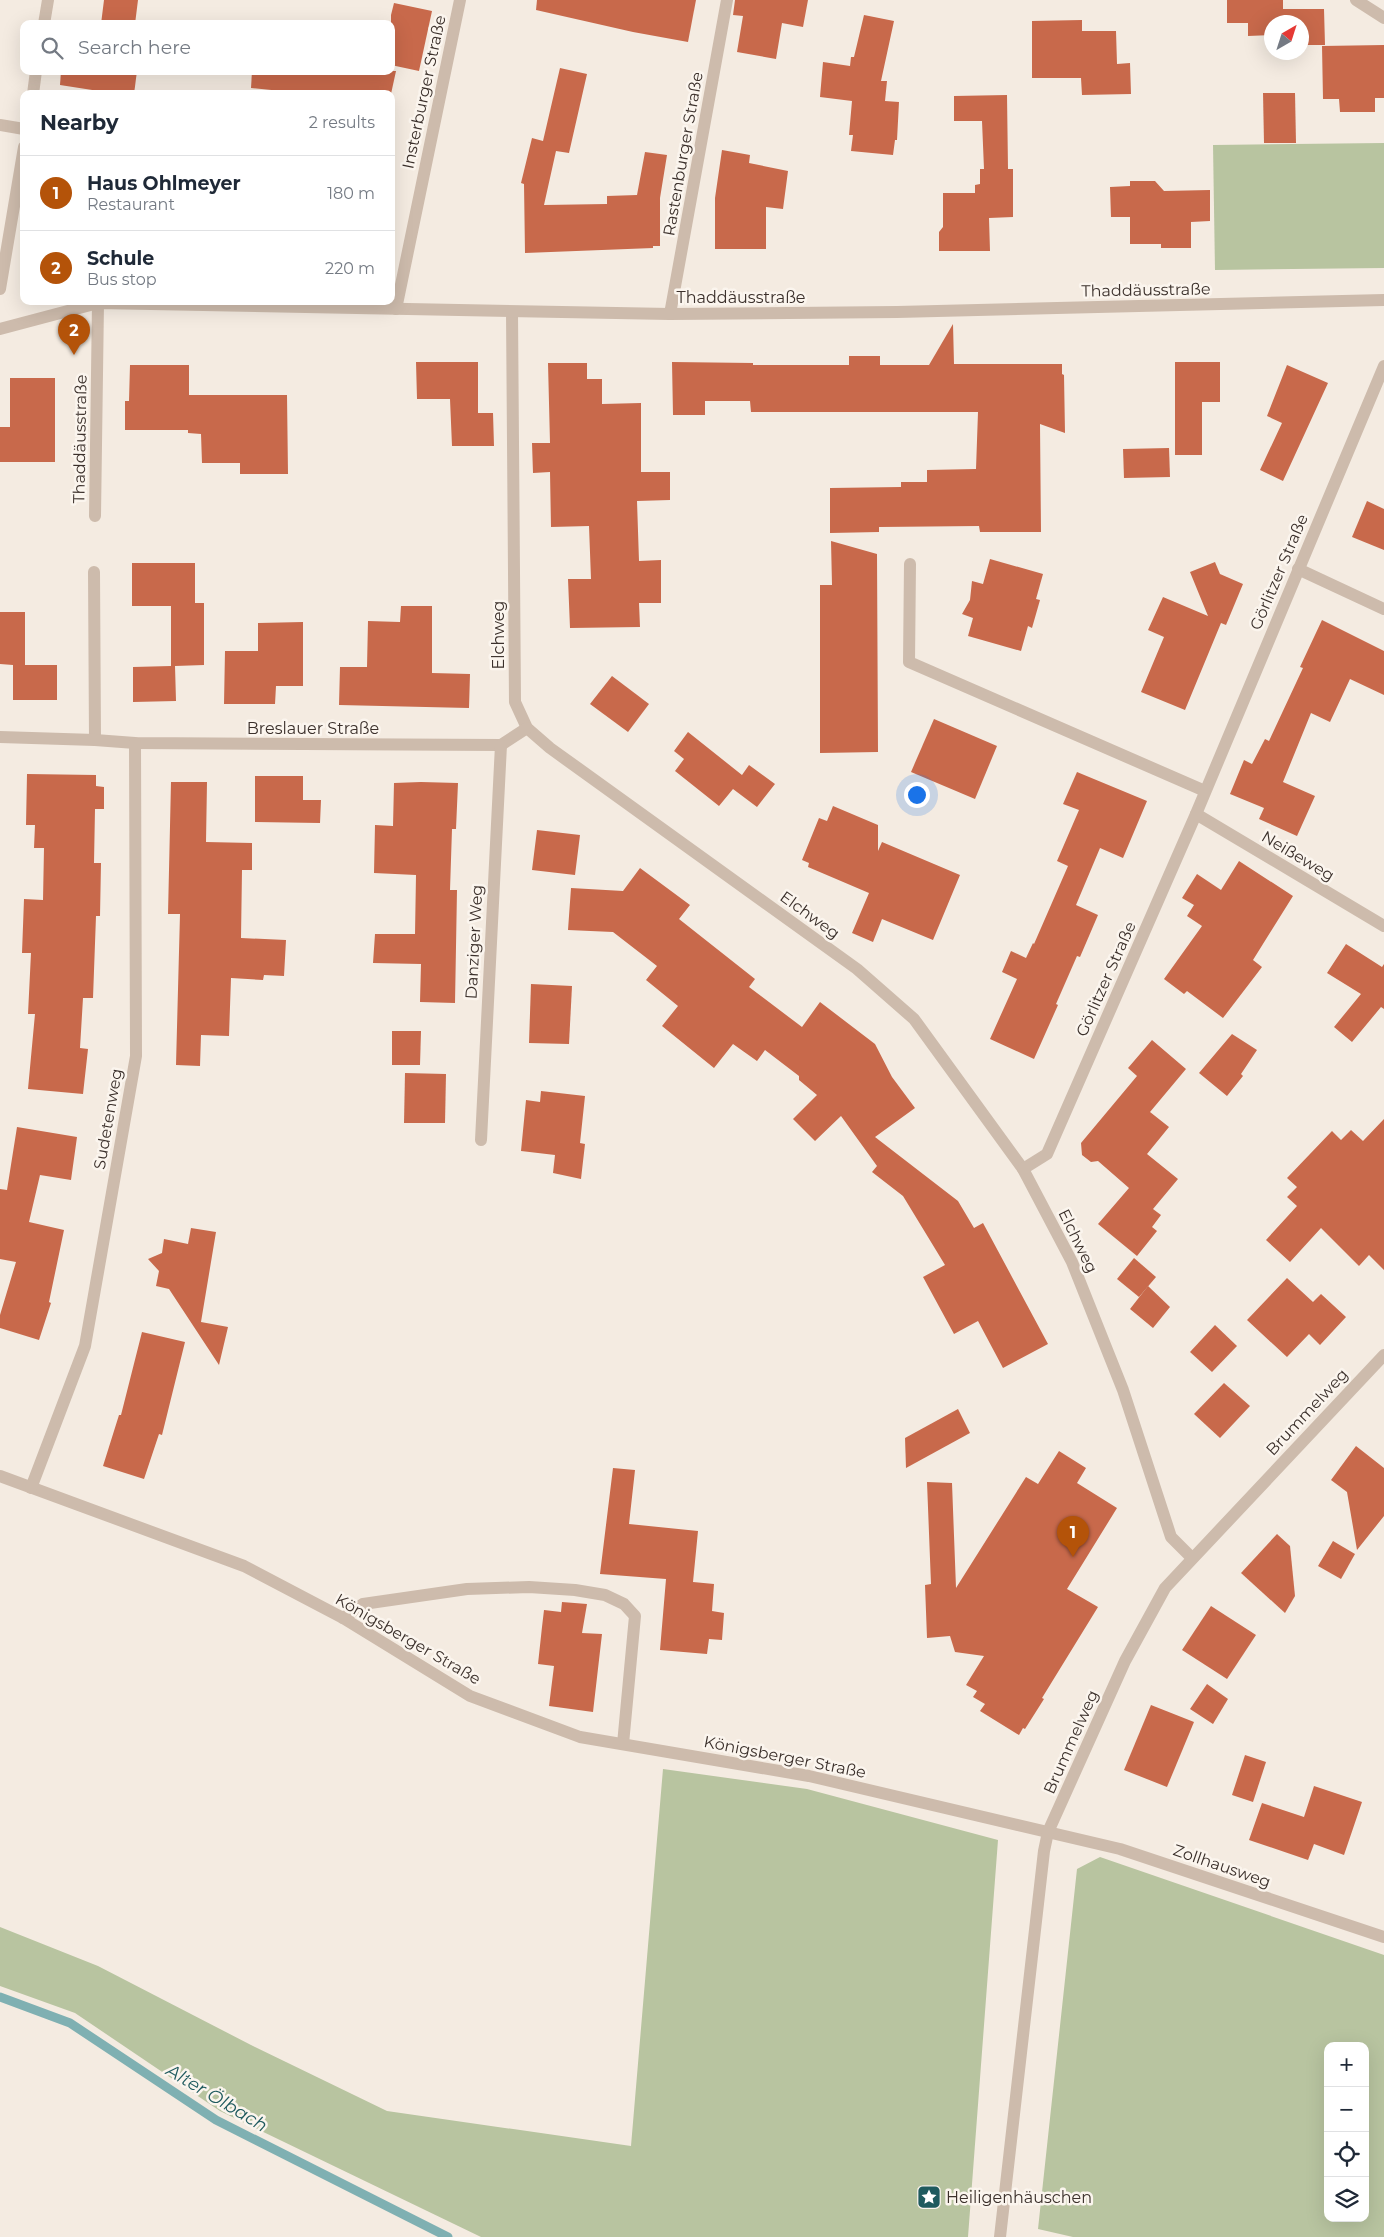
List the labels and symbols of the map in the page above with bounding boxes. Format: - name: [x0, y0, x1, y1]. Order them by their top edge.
- street label: Insterburger Straße: [398, 13, 450, 171]
- north arrow: [1264, 15, 1309, 60]
- street label: Rastenburger Straße: [659, 70, 707, 238]
- street label: Thaddäusstraße: [1081, 279, 1211, 301]
- street label: Thaddäusstraße: [677, 288, 806, 307]
- pin: 2: [58, 314, 90, 355]
- street label: Thaddäusstraße: [69, 374, 91, 504]
- street label: Görlitzer Straße: [1246, 511, 1312, 633]
- street label: Elchweg: [489, 601, 508, 670]
- street label: Breslauer Straße: [247, 719, 379, 738]
- your location: [904, 782, 930, 808]
- street label: Neißeweg: [1258, 827, 1338, 885]
- street label: Danziger Weg: [462, 884, 486, 1000]
- street label: Elchweg: [777, 887, 843, 943]
- street label: Görlitzer Straße: [1072, 919, 1140, 1039]
- street label: Sudetenweg: [90, 1067, 126, 1171]
- street label: Elchweg: [1054, 1206, 1102, 1276]
- street label: Brummelweg: [1262, 1365, 1352, 1459]
- pin: 1: [1057, 1516, 1089, 1557]
- street label: Königsberger Straße: [332, 1590, 484, 1688]
- street label: Brummelweg: [1040, 1687, 1102, 1797]
- street label: Königsberger Straße: [702, 1732, 868, 1782]
- street label: Zollhausweg: [1171, 1840, 1273, 1892]
- water label: Alter Ölbach: [162, 2059, 272, 2137]
- place icon: Heiligenhäuschen: [916, 2184, 942, 2210]
- place label: Heiligenhäuschen: [946, 2188, 1092, 2207]

